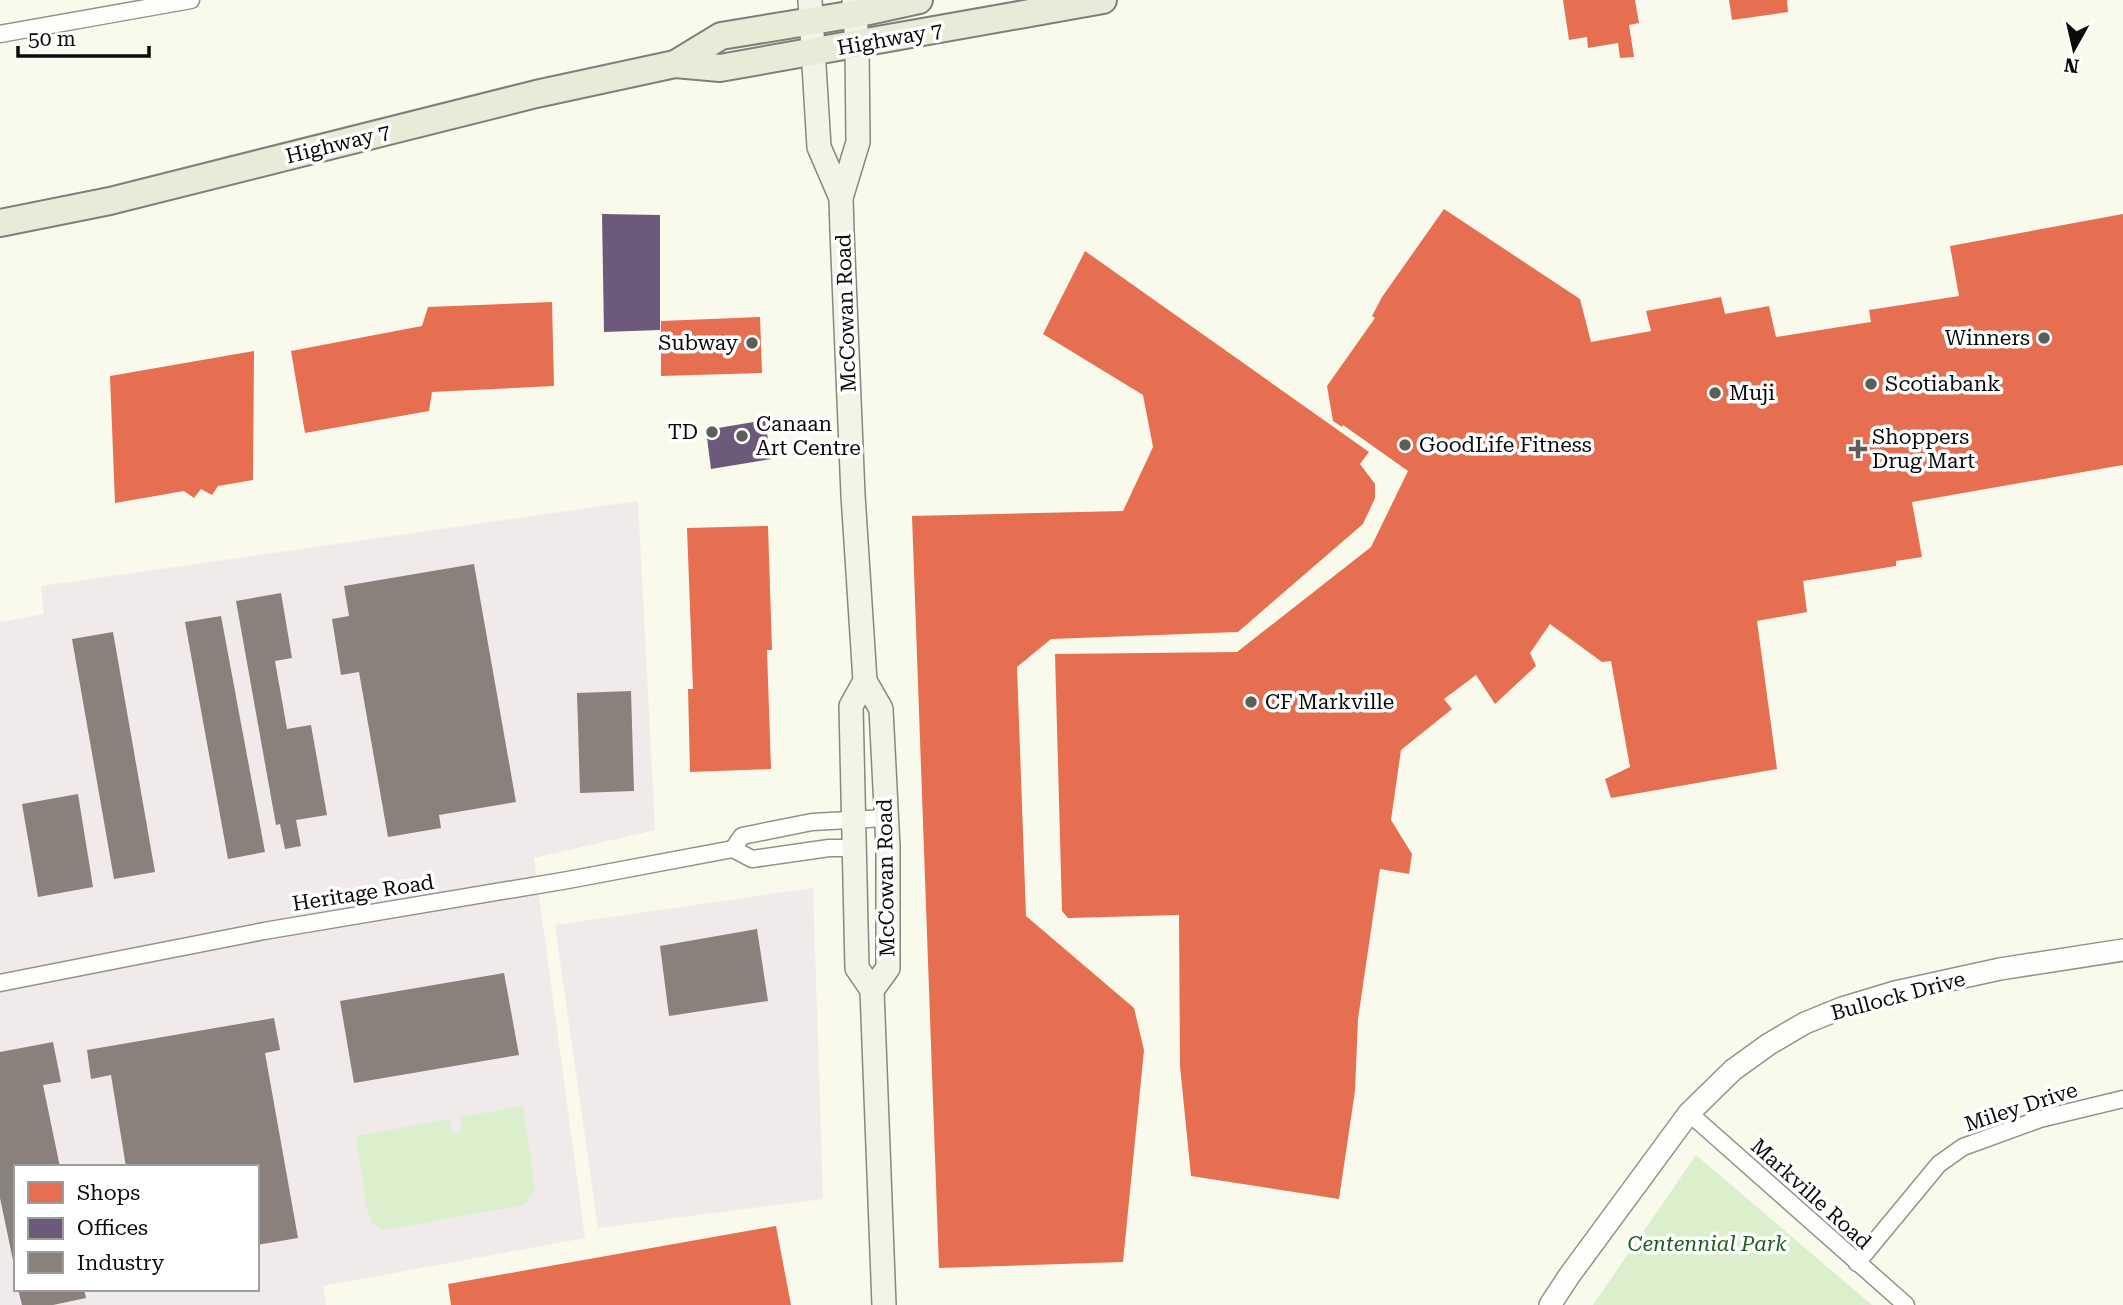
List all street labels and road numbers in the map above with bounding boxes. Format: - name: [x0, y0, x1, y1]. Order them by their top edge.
- street label: Highway 7: [835, 18, 945, 60]
- street label: Highway 7: [283, 119, 393, 169]
- street label: McCowan Road: [831, 233, 861, 393]
- street label: McCowan Road: [873, 798, 899, 957]
- street label: Heritage Road: [290, 870, 436, 916]
- street label: Bullock Drive: [1828, 967, 1968, 1025]
- street label: Miley Drive: [1962, 1077, 2080, 1137]
- street label: Markville Road: [1746, 1134, 1876, 1255]

